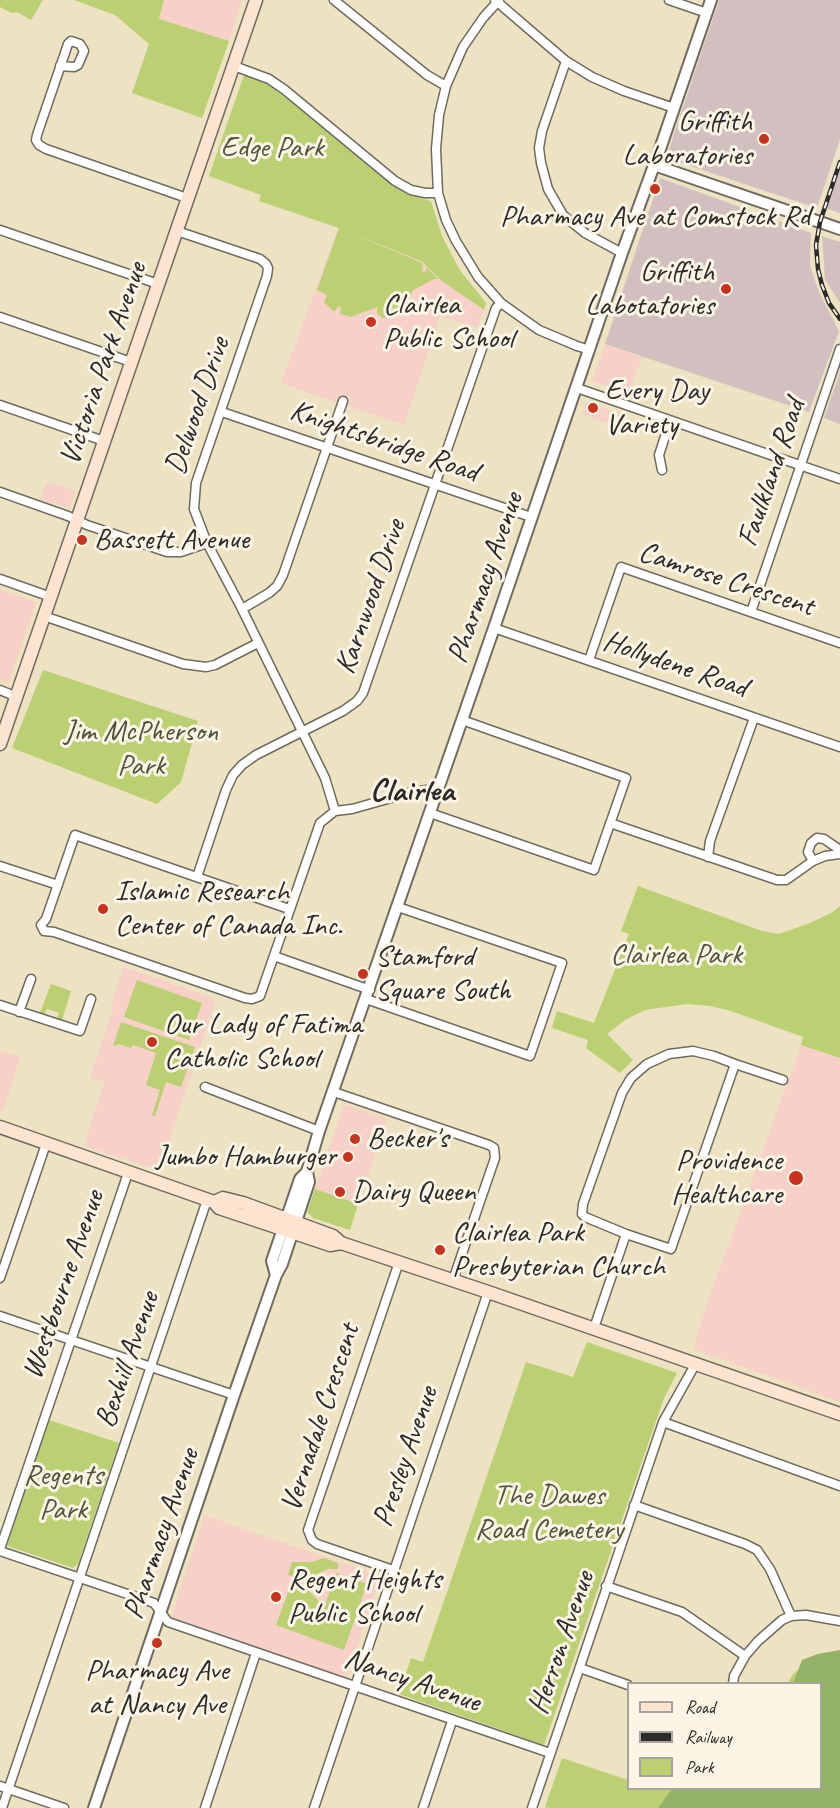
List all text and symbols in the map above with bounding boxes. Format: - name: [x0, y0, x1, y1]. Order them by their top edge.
- place label: Griffith Laboratories: [622, 104, 752, 174]
- park label: Edge Park: [221, 130, 323, 166]
- marker: Griffith Laboratories: [757, 132, 771, 146]
- marker: Pharmacy Ave at Comstock Rd: [648, 182, 662, 196]
- place label: Pharmacy Ave at Comstock Rd: [500, 199, 810, 235]
- place label: Griffith Labotatories: [585, 254, 714, 324]
- street label: Victoria Park Avenue: [52, 258, 156, 470]
- marker: Griffith Labotatories: [719, 282, 733, 296]
- place label: Clairlea Public School: [383, 287, 513, 358]
- marker: Clairlea Public School: [364, 315, 378, 329]
- street label: Delwood Drive: [158, 333, 238, 479]
- place label: Every Day Variety: [605, 373, 709, 444]
- street label: Knightsbridge Road: [285, 393, 483, 491]
- street label: Faulkland Road: [730, 395, 814, 551]
- marker: Every Day Variety: [586, 401, 600, 415]
- street label: Pharmacy Avenue: [440, 488, 532, 668]
- street label: Karnwood Drive: [328, 515, 414, 679]
- place label: Bassett Avenue: [94, 522, 249, 558]
- marker: Bassett Avenue: [75, 533, 89, 547]
- street label: Camrose Crescent: [634, 535, 818, 625]
- street label: Hollydene Road: [598, 624, 752, 706]
- park label: Jim McPherson Park: [64, 714, 218, 784]
- district label: Clairlea: [370, 773, 454, 811]
- place label: Islamic Research Center of Canada Inc.: [115, 874, 343, 944]
- marker: Islamic Research Center of Canada Inc.: [96, 902, 110, 916]
- park label: Clairlea Park: [610, 937, 742, 973]
- place label: Stamford Square South: [375, 939, 510, 1010]
- marker: Stamford Square South: [356, 967, 370, 981]
- place label: Our Lady of Fatima Catholic School: [164, 1007, 362, 1078]
- marker: Our Lady of Fatima Catholic School: [145, 1035, 159, 1049]
- place label: Becker's: [367, 1121, 448, 1157]
- marker: Becker's: [348, 1132, 362, 1146]
- place label: Jumbo Hamburger: [156, 1139, 336, 1175]
- place label: Providence Healthcare: [671, 1143, 782, 1214]
- marker: Jumbo Hamburger: [341, 1150, 355, 1164]
- marker: Providence Healthcare: [787, 1169, 805, 1187]
- place label: Dairy Queen: [352, 1174, 476, 1210]
- marker: Dairy Queen: [333, 1185, 347, 1199]
- street label: Westbourne Avenue: [15, 1186, 113, 1384]
- place label: Clairlea Park Presbyterian Church: [452, 1215, 665, 1286]
- marker: Clairlea Park Presbyterian Church: [433, 1243, 447, 1257]
- street label: Bexhill Avenue: [88, 1287, 168, 1433]
- street label: Vernadale Crescent: [274, 1320, 368, 1516]
- street label: Presley Avenue: [365, 1382, 447, 1532]
- street label: Pharmacy Avenue: [116, 1444, 208, 1624]
- park label: Regents Park: [23, 1458, 103, 1528]
- park label: The Dawes Road Cemetery: [475, 1478, 623, 1549]
- place label: Regent Heights Public School: [288, 1562, 441, 1632]
- street label: Herron Avenue: [521, 1567, 603, 1719]
- marker: Regent Heights Public School: [269, 1590, 283, 1604]
- marker: Pharmacy Ave at Nancy Ave: [150, 1636, 164, 1650]
- street label: Nancy Avenue: [339, 1641, 485, 1721]
- place label: Pharmacy Ave at Nancy Ave: [85, 1653, 229, 1724]
- legend: [627, 1682, 822, 1790]
- text: Road: [685, 1696, 715, 1718]
- text: Railway: [685, 1726, 732, 1748]
- text: Park: [685, 1756, 714, 1778]

